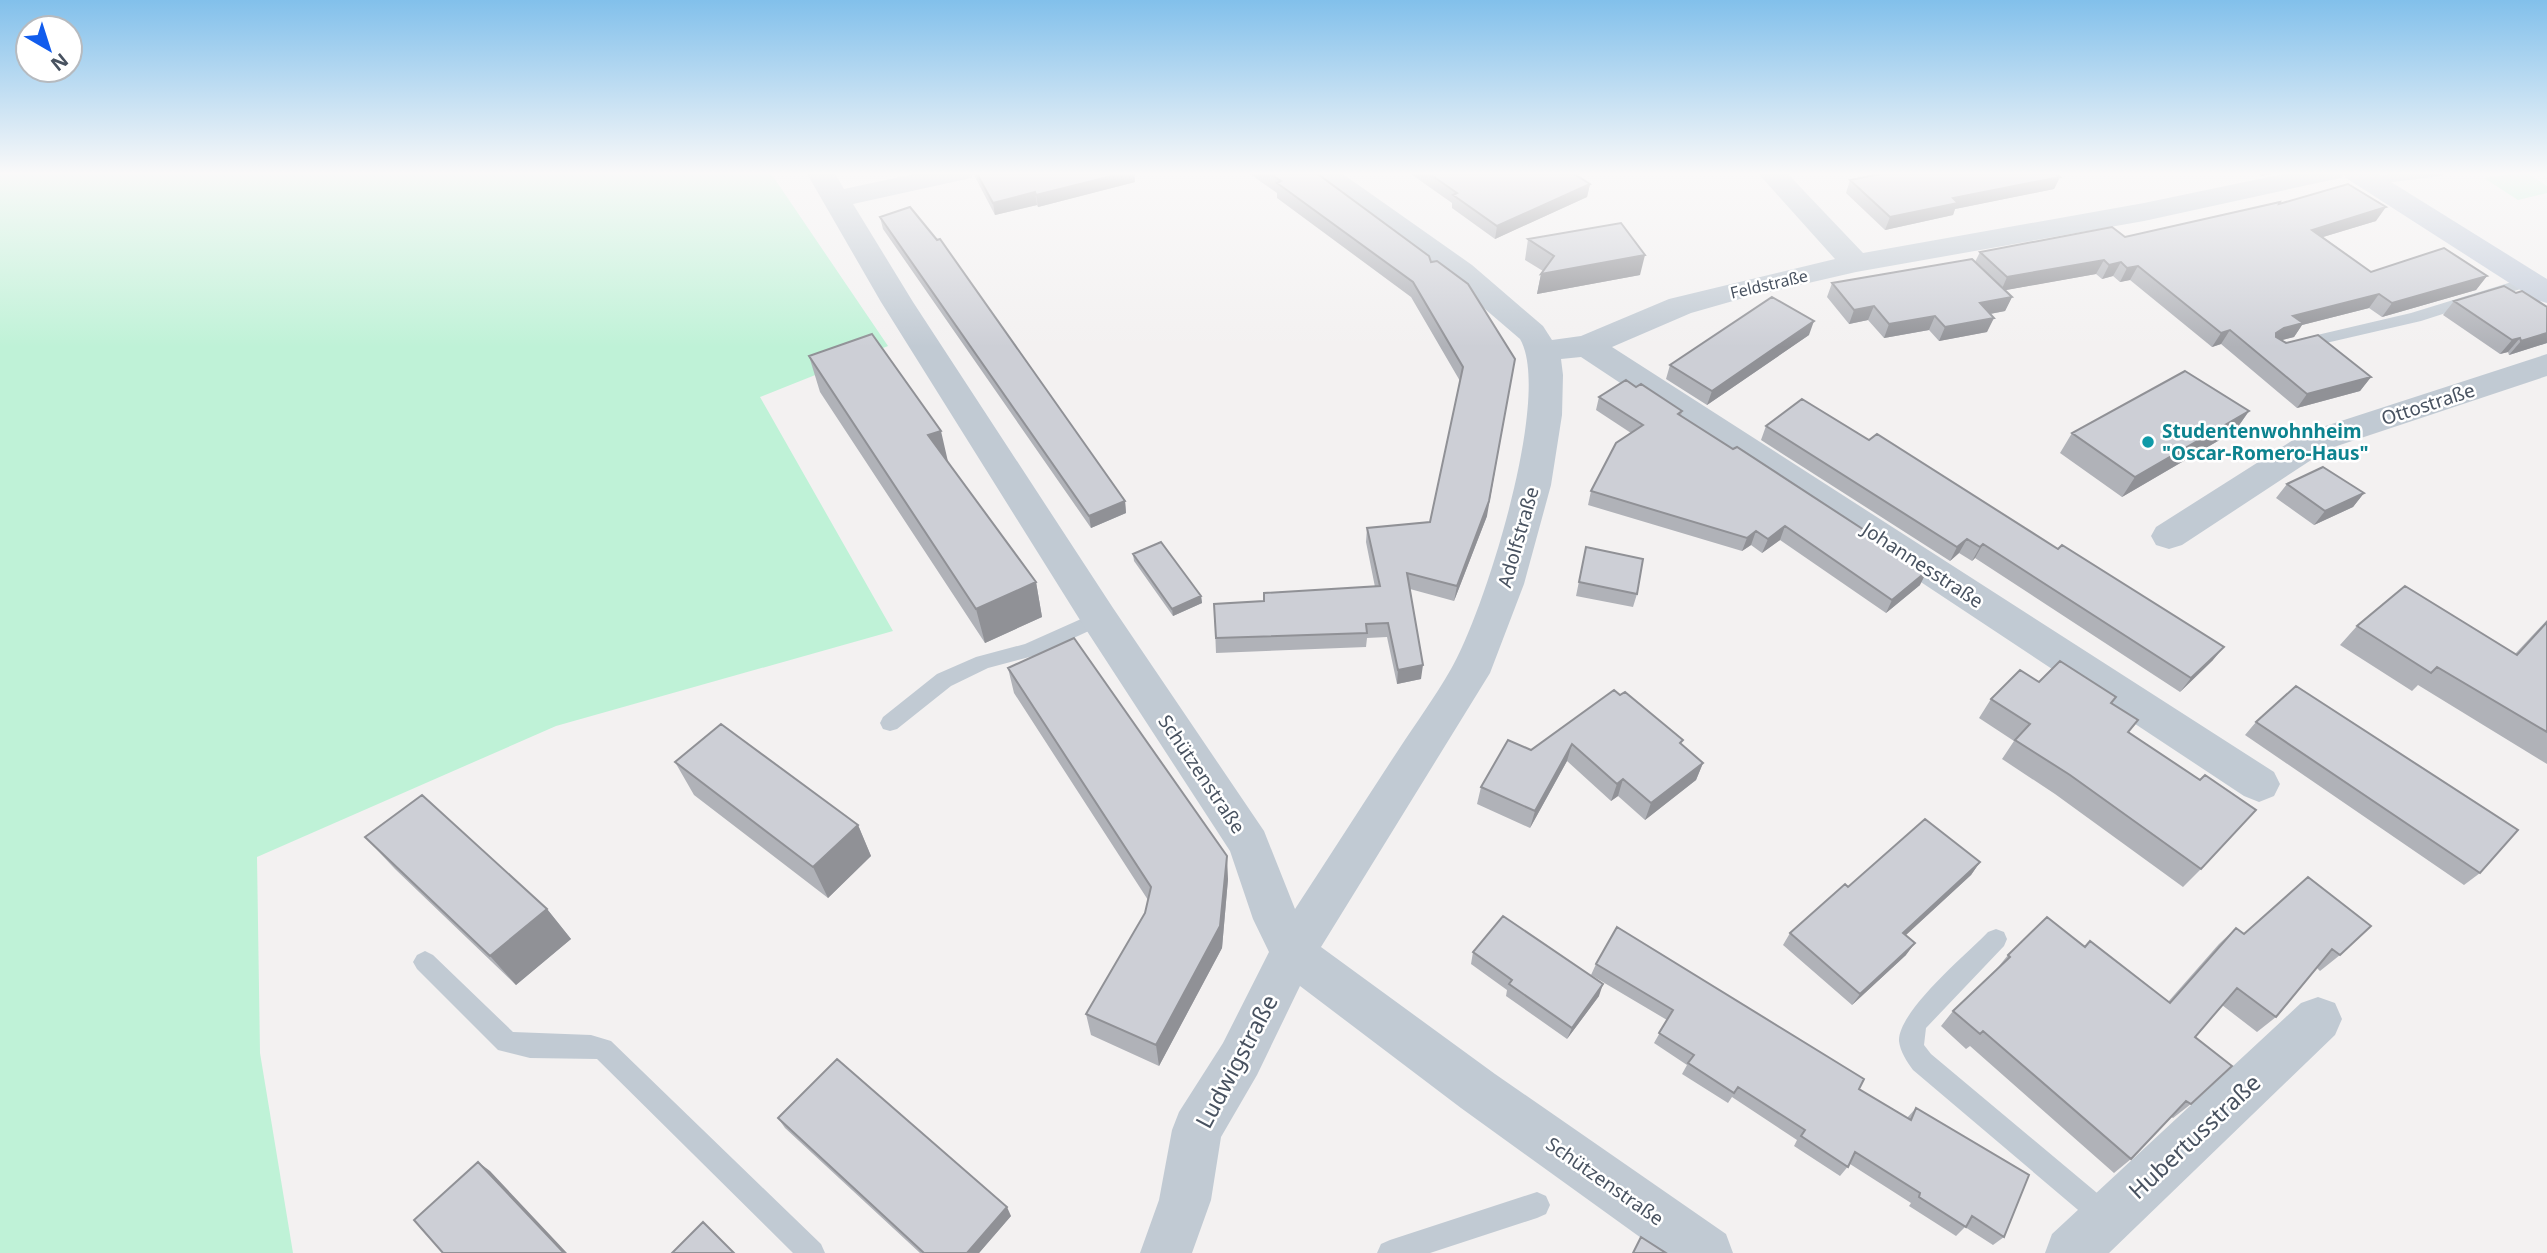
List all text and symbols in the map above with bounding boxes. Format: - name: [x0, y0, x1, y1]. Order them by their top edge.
- north arrow: [14, 14, 84, 84]
- text: N: [46, 47, 74, 77]
- street label: Feldstraße: [1728, 264, 1810, 304]
- street label: Ottostraße: [2378, 377, 2478, 431]
- place label: Studentenwohnheim "Oscar-Romero-Haus": [2162, 418, 2369, 466]
- marker: Studentenwohnheim "Oscar-Romero-Haus": [2140, 434, 2156, 450]
- street label: Adolfstraße: [1491, 484, 1545, 590]
- street label: Johannesstraße: [1856, 515, 1988, 614]
- street label: Schützenstraße: [1153, 709, 1251, 839]
- street label: Ludwigstraße: [1187, 988, 1285, 1134]
- street label: Hubertusstraße: [2121, 1066, 2267, 1206]
- street label: Schützenstraße: [1541, 1131, 1669, 1231]

